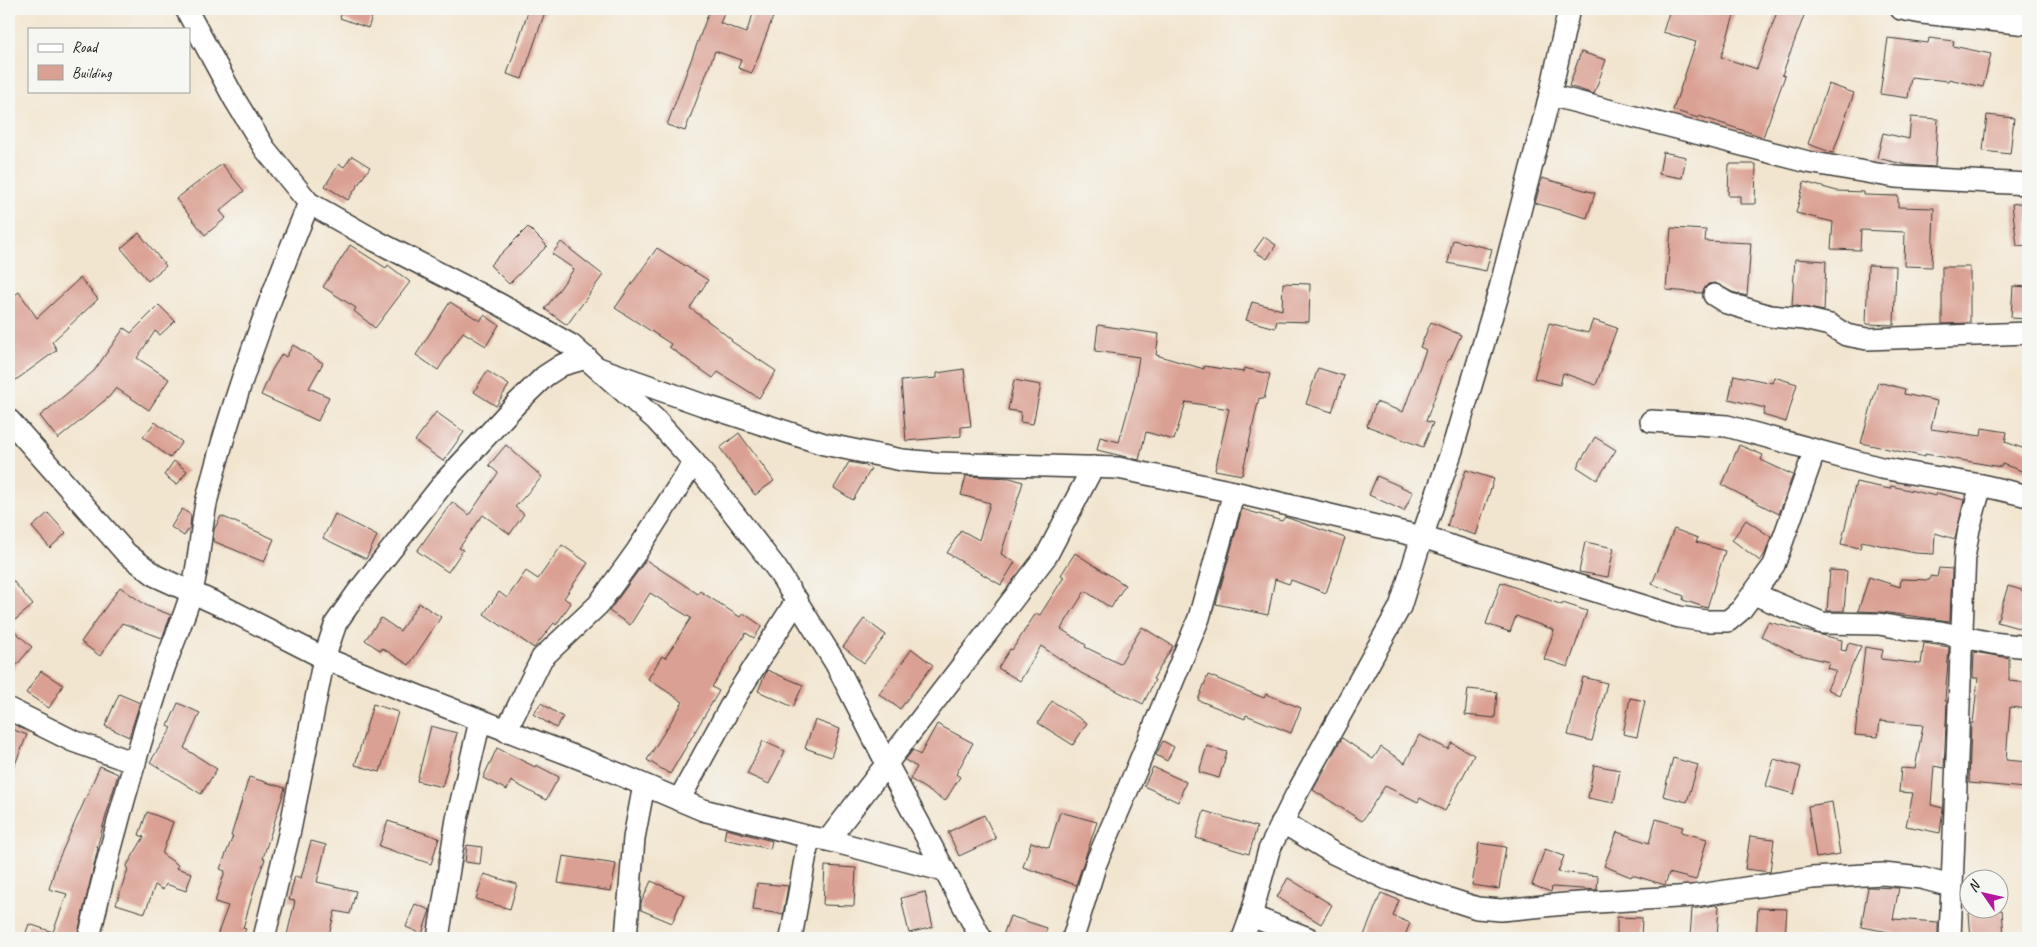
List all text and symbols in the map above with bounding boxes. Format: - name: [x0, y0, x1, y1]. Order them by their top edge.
- legend: [28, 28, 190, 92]
- text: Road: [72, 38, 99, 57]
- text: Building: [72, 64, 112, 83]
- north arrow: [1960, 870, 2010, 920]
- text: N: [1964, 877, 1984, 895]

